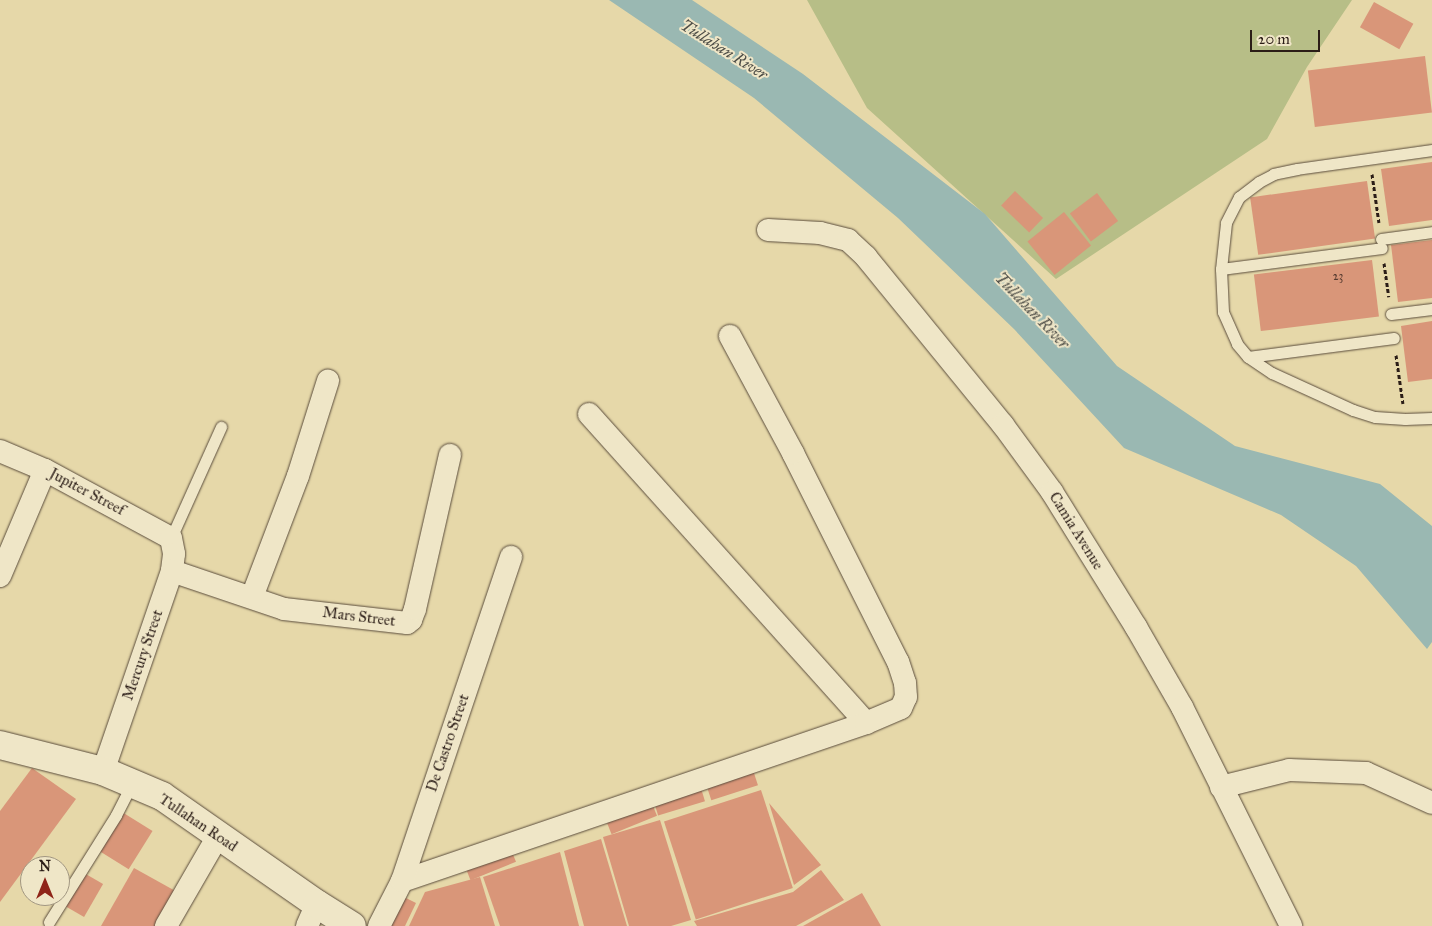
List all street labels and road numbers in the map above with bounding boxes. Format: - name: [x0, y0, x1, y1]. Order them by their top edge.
- street label: Jupiter Streef: [46, 465, 128, 519]
- street label: Camia Avenue: [1045, 489, 1107, 573]
- street label: Mars Street: [321, 604, 397, 630]
- street label: Mercury Street: [119, 607, 167, 703]
- street label: De Castro Street: [423, 692, 473, 794]
- street label: Tullahan Road: [155, 790, 241, 856]

